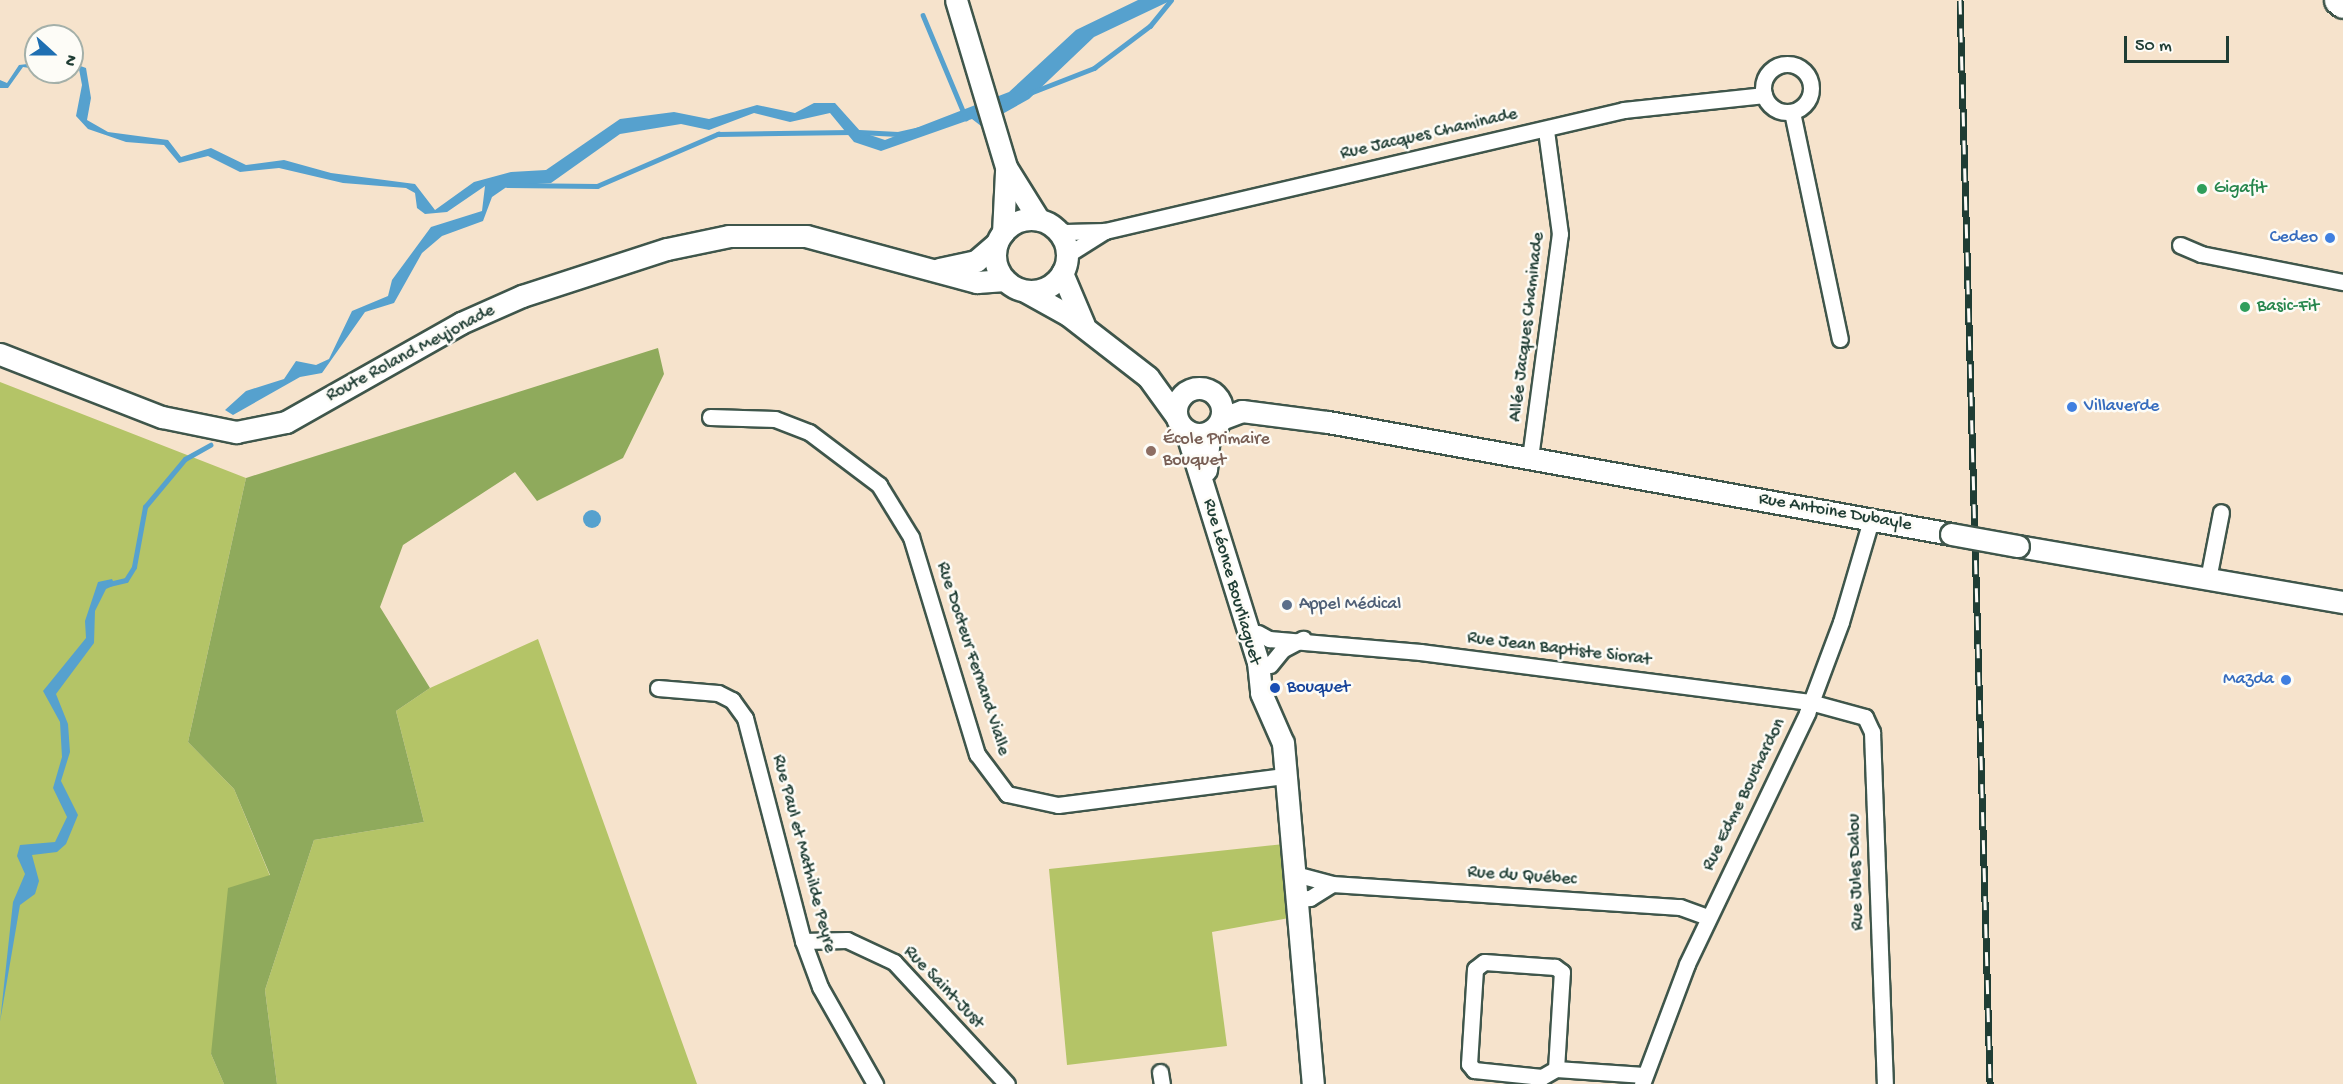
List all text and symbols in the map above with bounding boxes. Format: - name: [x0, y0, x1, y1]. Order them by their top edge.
- north arrow: [24, 24, 84, 84]
- scale bar: [2127, 24, 2232, 62]
- text: 50 m: [2135, 36, 2172, 57]
- text: N: [59, 52, 80, 68]
- street label: Rue Jacques Chaminade: [1338, 104, 1520, 166]
- place label: Gigafit: [2214, 178, 2266, 200]
- marker: Gigafit: [2195, 182, 2209, 196]
- place label: Cedeo: [2270, 227, 2318, 249]
- street label: Allée Jacques Chaminade: [1506, 231, 1550, 423]
- marker: Cedeo: [2323, 231, 2337, 245]
- place label: Basic-Fit: [2257, 296, 2319, 318]
- street label: Route Roland Meyjonade: [323, 300, 499, 408]
- marker: Basic-Fit: [2238, 300, 2252, 314]
- place label: Villaverde: [2084, 396, 2159, 418]
- marker: Villaverde: [2065, 400, 2079, 414]
- place label: École Primaire Bouquet: [1163, 430, 1270, 472]
- marker: École Primaire Bouquet: [1144, 444, 1158, 458]
- street label: Rue Antoine Dubayle: [1757, 489, 1913, 537]
- street label: Rue Léonce Bourliaguet: [1197, 497, 1265, 667]
- street label: Rue Docteur Fernand Vialle: [930, 559, 1014, 759]
- place label: Appel Médical: [1299, 594, 1401, 616]
- marker: Appel Médical: [1280, 598, 1294, 612]
- street label: Rue Jean Baptiste Siorat: [1466, 628, 1652, 672]
- place label: Mazda: [2223, 669, 2274, 691]
- marker: Mazda: [2279, 673, 2293, 687]
- place label: Bouquet: [1287, 677, 1350, 699]
- marker: Bouquet: [1268, 681, 1282, 695]
- street label: Rue Edme Bouchardon: [1699, 715, 1791, 875]
- street label: Rue Paul et Mathilde Peyre: [766, 753, 840, 955]
- street label: Rue Jules Dalou: [1844, 813, 1870, 931]
- street label: Rue du Québec: [1467, 862, 1577, 892]
- street label: Rue Saint-Just: [898, 942, 988, 1034]

